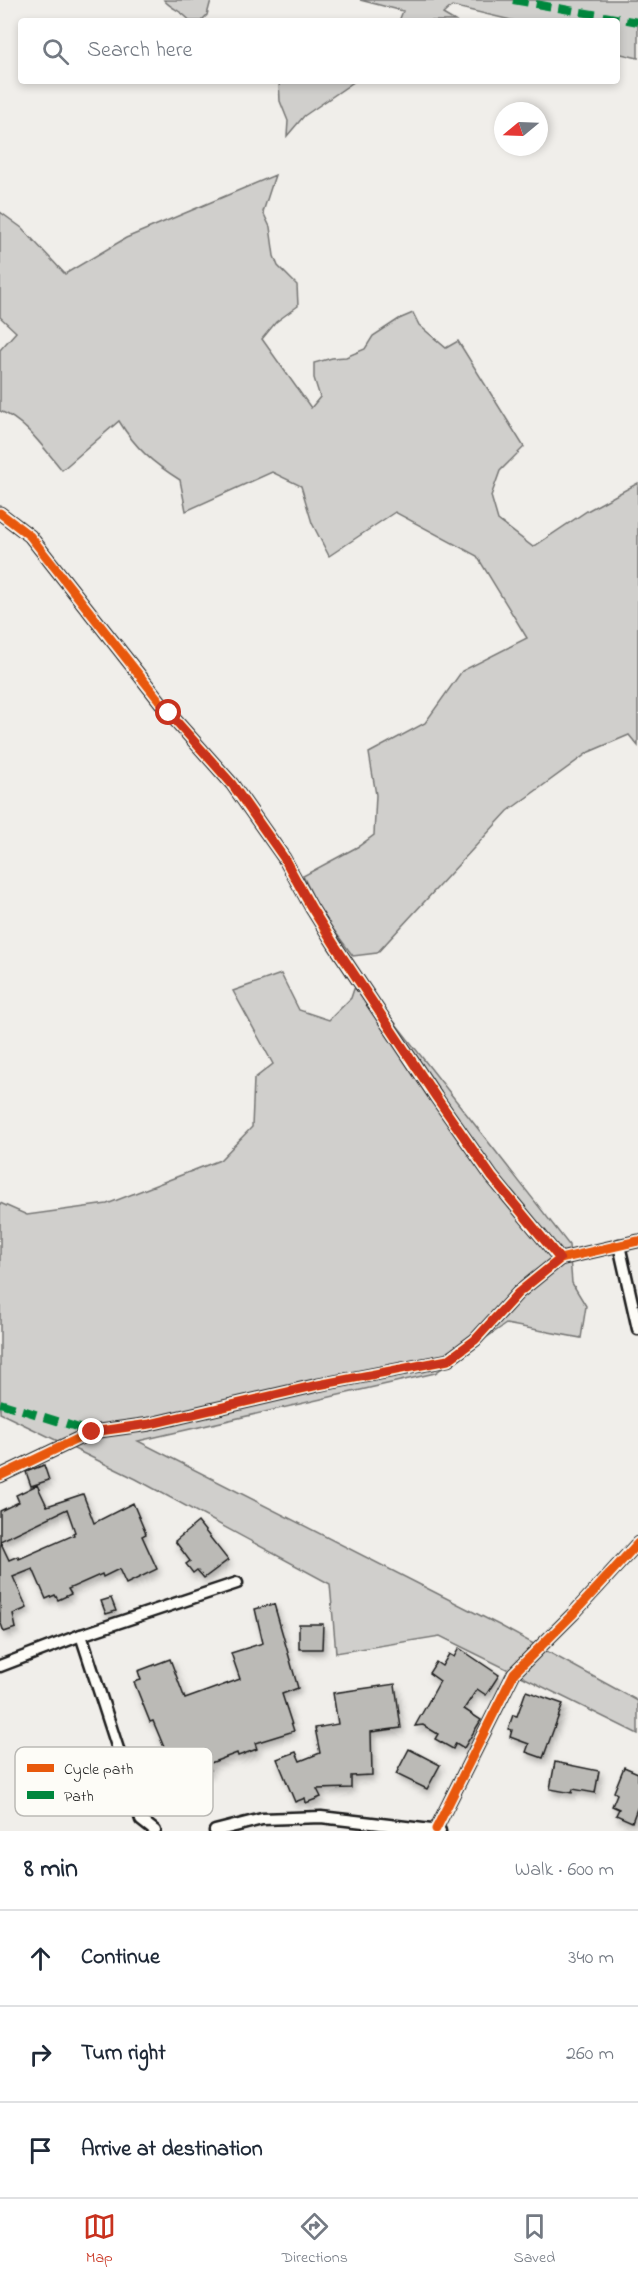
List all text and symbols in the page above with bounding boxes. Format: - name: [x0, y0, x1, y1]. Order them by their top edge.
- search box: [18, 18, 620, 84]
- icon: search: [39, 35, 72, 68]
- text: Search here: [87, 35, 192, 67]
- north arrow: [494, 102, 548, 156]
- route start: [155, 699, 181, 725]
- route end: [78, 1418, 104, 1444]
- legend: [15, 1747, 213, 1816]
- text: Cycle path: [64, 1758, 133, 1782]
- text: Path: [64, 1785, 94, 1809]
- text: 8 min: [24, 1851, 78, 1889]
- text: Walk · 600 m: [515, 1856, 614, 1885]
- icon: ahead: [24, 1942, 57, 1975]
- text: Continue: [81, 1942, 160, 1974]
- text: 340 m: [568, 1944, 614, 1973]
- icon: right: [24, 2038, 57, 2071]
- text: Turn right: [81, 2038, 166, 2070]
- text: 260 m: [566, 2040, 614, 2069]
- icon: arrive: [24, 2134, 57, 2167]
- text: Arrive at destination: [81, 2134, 263, 2166]
- tab: Map: [83, 2210, 116, 2270]
- tab: Directions: [281, 2210, 348, 2270]
- tab: Saved: [513, 2210, 555, 2270]

